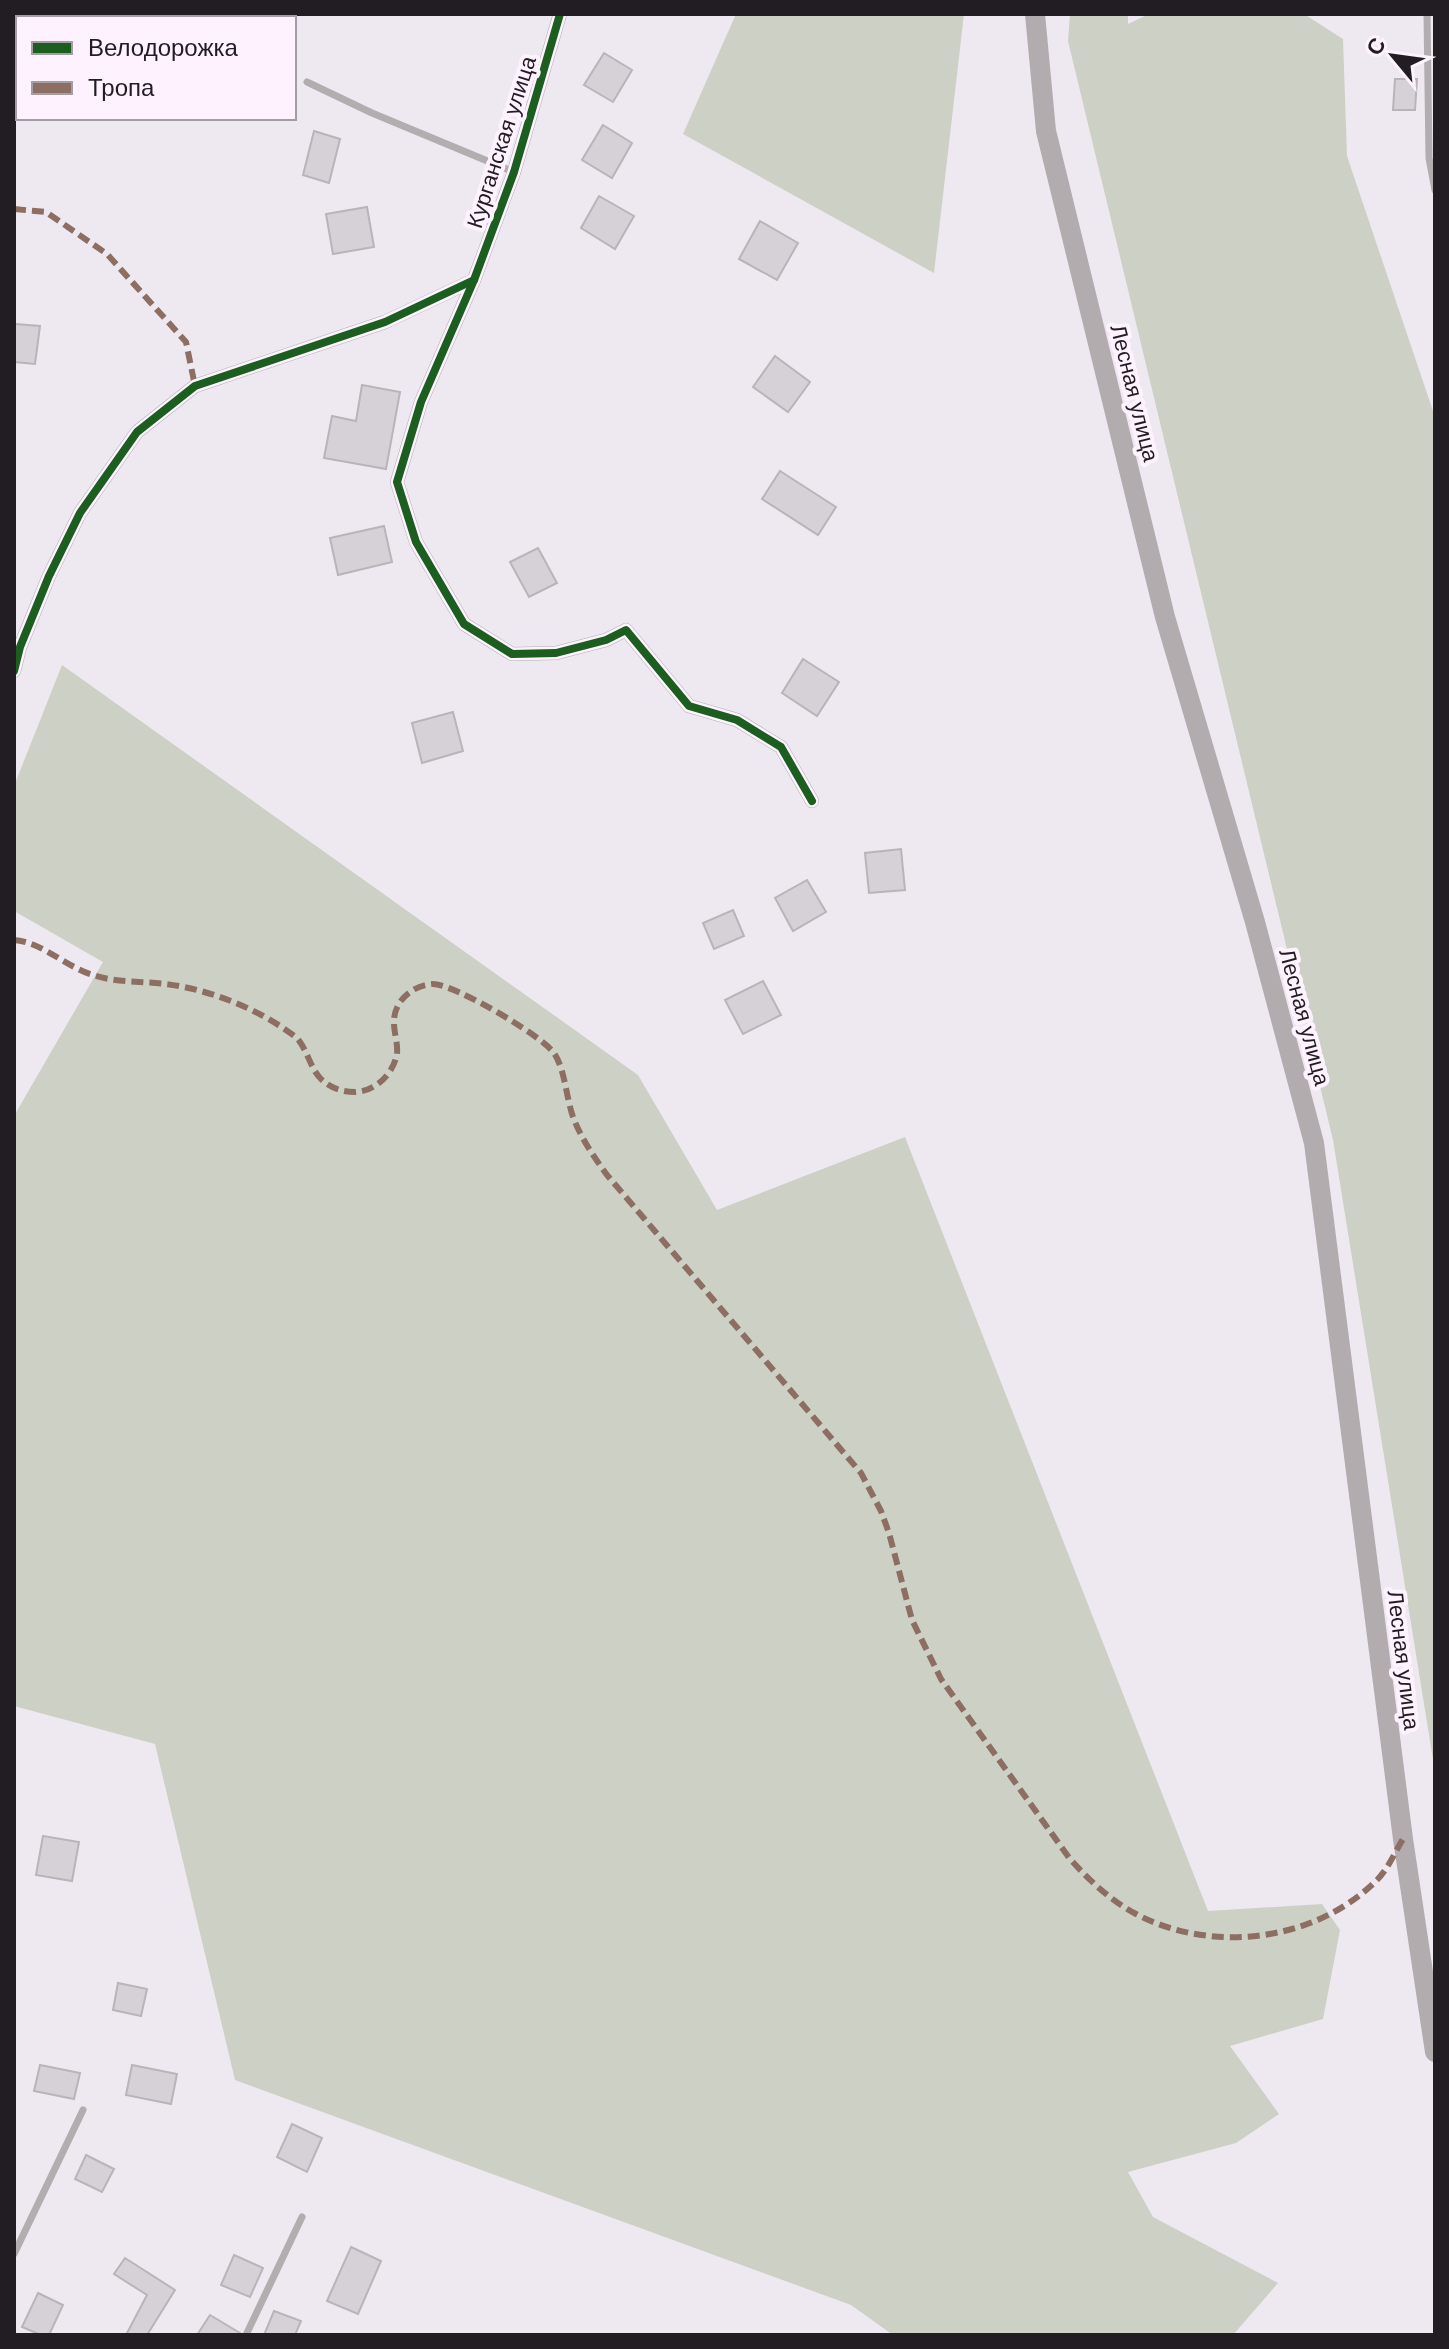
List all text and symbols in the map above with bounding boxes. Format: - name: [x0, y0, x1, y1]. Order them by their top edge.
- legend: [16, 16, 296, 120]
- north arrow: [1353, 16, 1433, 96]
- text: Велодорожка: [88, 32, 239, 63]
- text: С: [1359, 32, 1393, 61]
- street label: Курганская улица: [460, 52, 543, 232]
- text: Тропа: [88, 72, 155, 103]
- street label: Лесная улица: [1103, 322, 1166, 465]
- street label: Лесная улица: [1272, 946, 1337, 1089]
- street label: Лесная улица: [1381, 1589, 1427, 1732]

